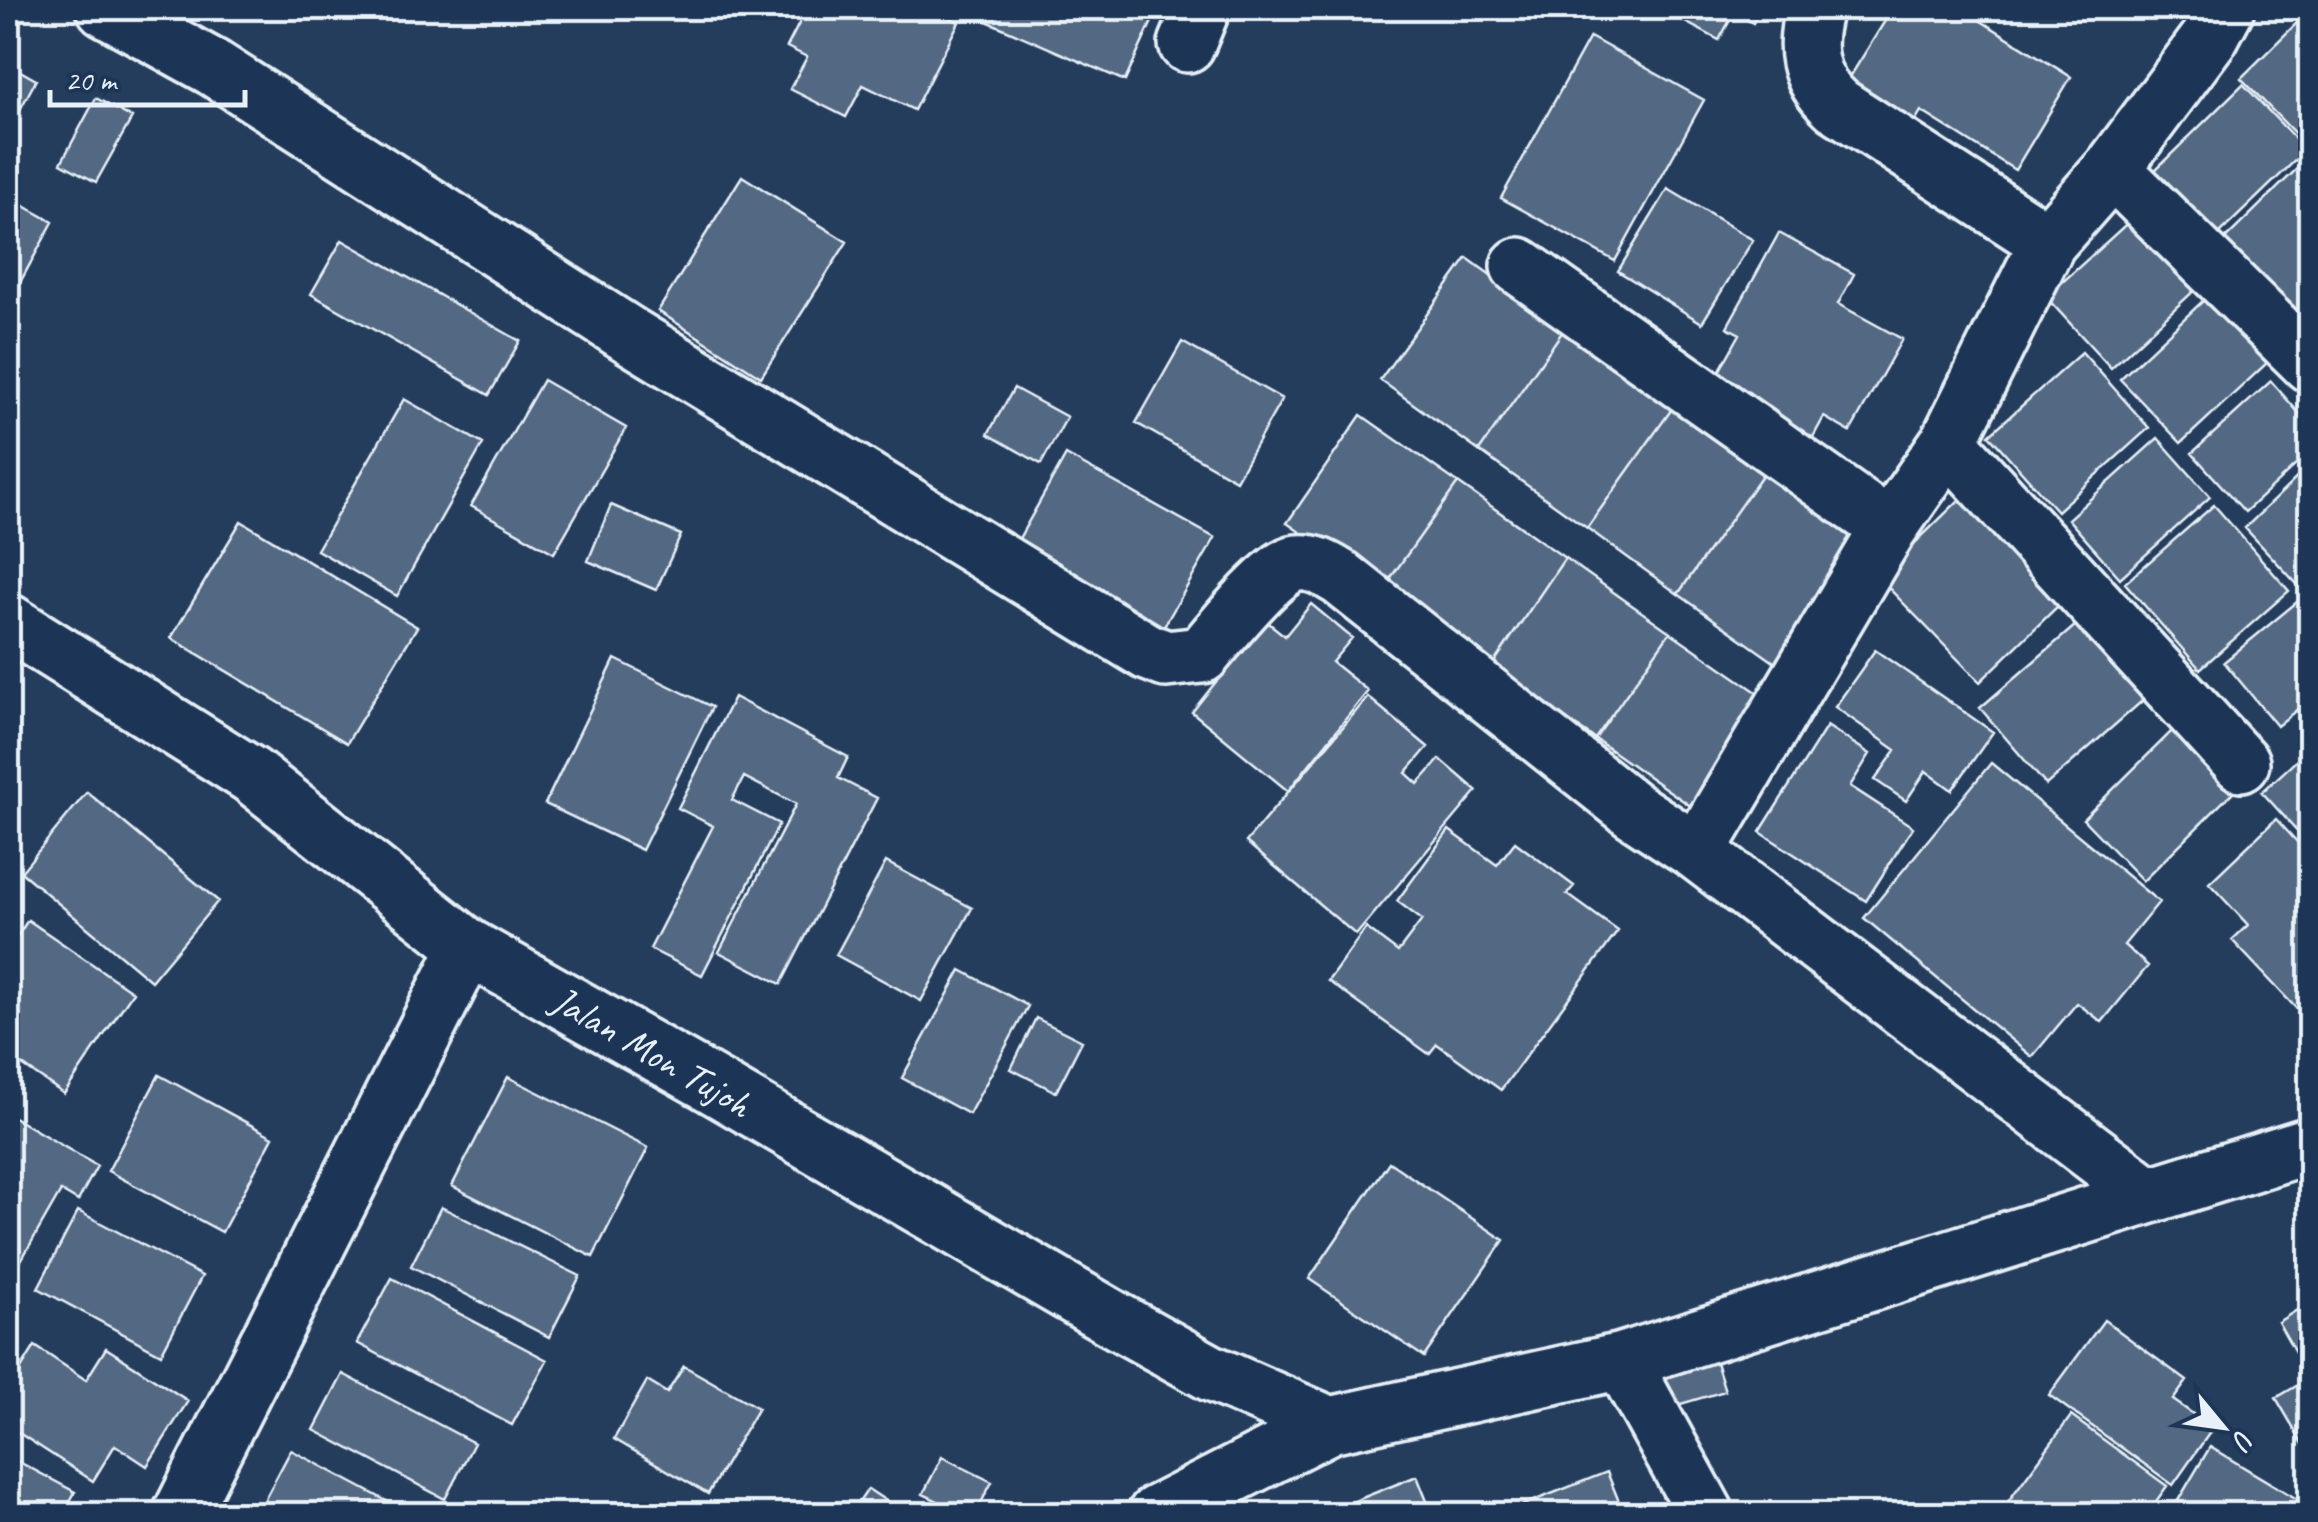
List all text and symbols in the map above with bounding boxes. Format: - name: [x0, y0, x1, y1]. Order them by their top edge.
- scale bar: [50, 45, 245, 107]
- text: 20 m: [65, 61, 118, 99]
- street label: Jalan Mon Tujoh: [541, 974, 762, 1130]
- north arrow: [2173, 1377, 2273, 1477]
- text: U: [2223, 1424, 2263, 1458]

